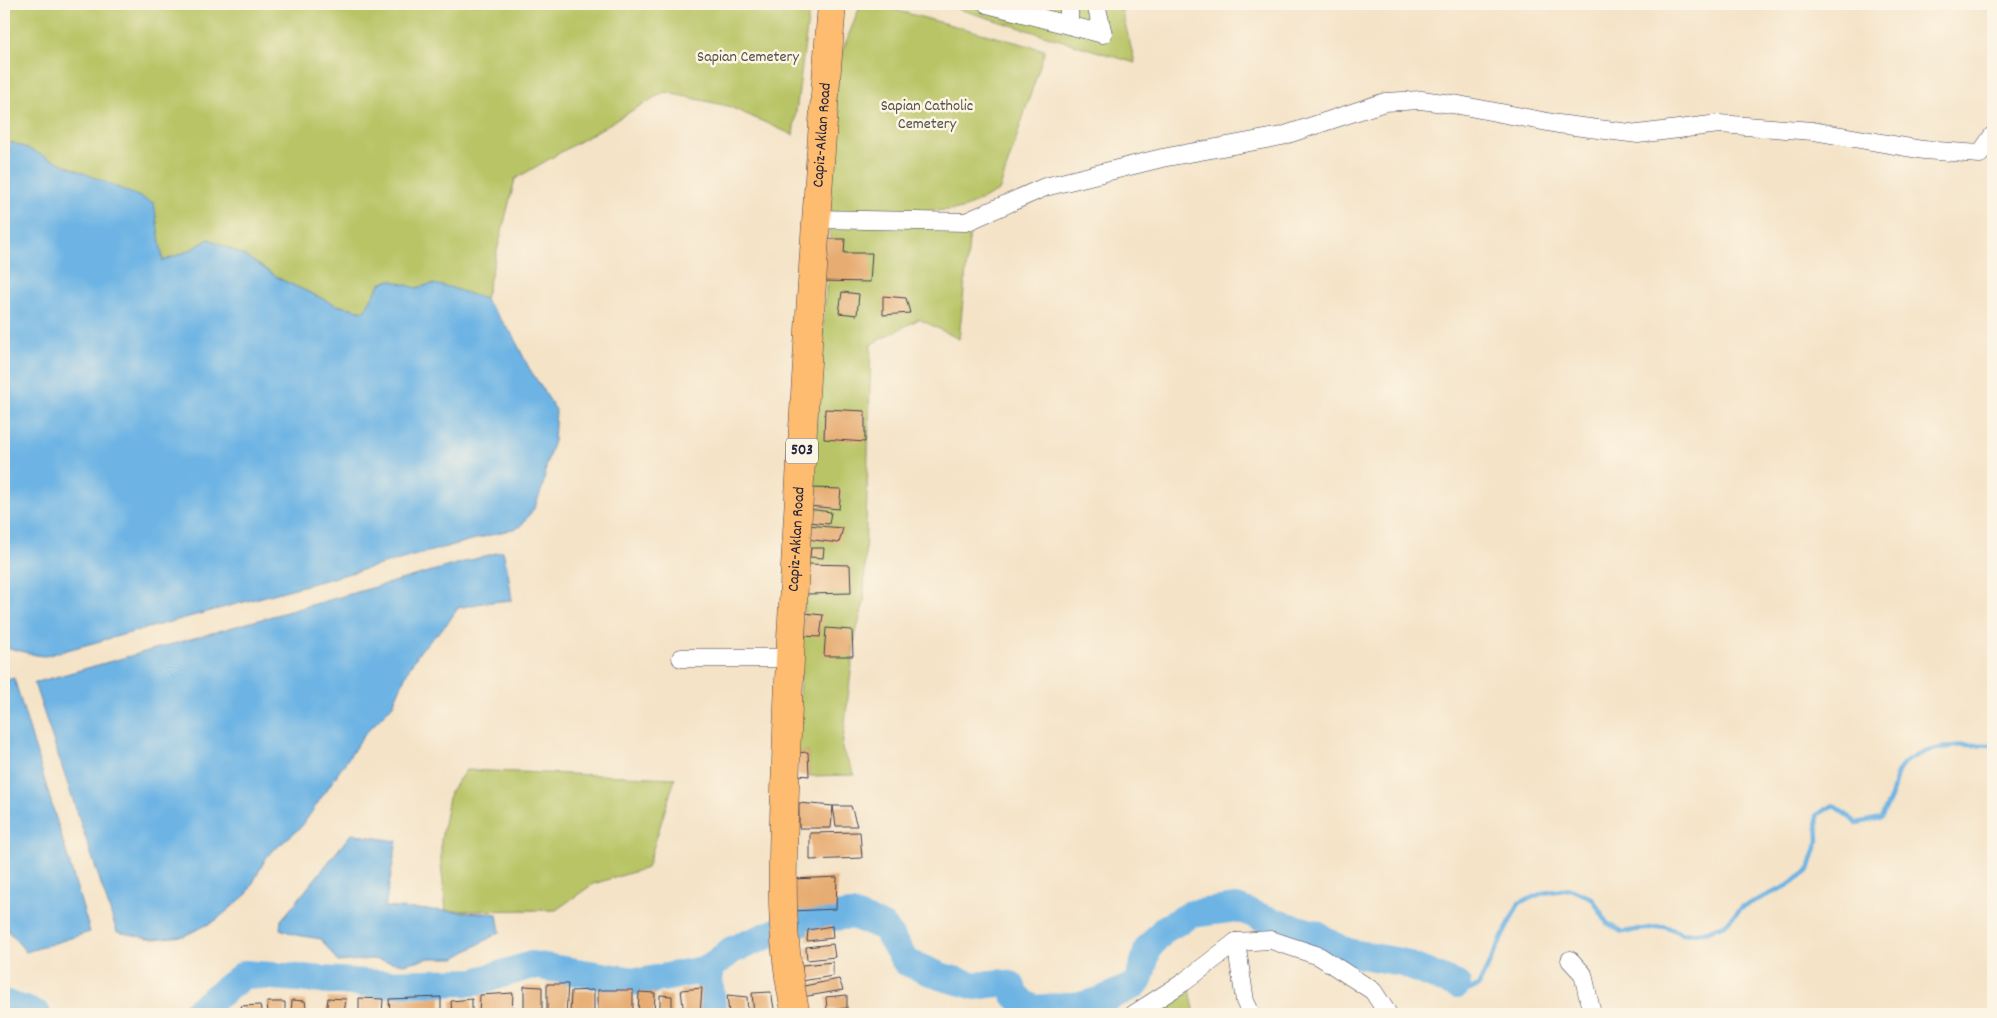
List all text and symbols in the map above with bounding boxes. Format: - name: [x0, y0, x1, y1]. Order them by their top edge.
- park label: Sapian Cemetery: [697, 46, 799, 69]
- street label: Capiz-Aklan Road: [807, 82, 837, 188]
- park label: Sapian Catholic Cemetery: [881, 95, 973, 136]
- road number: 503: [786, 438, 818, 464]
- street label: Capiz-Aklan Road: [782, 486, 811, 592]

